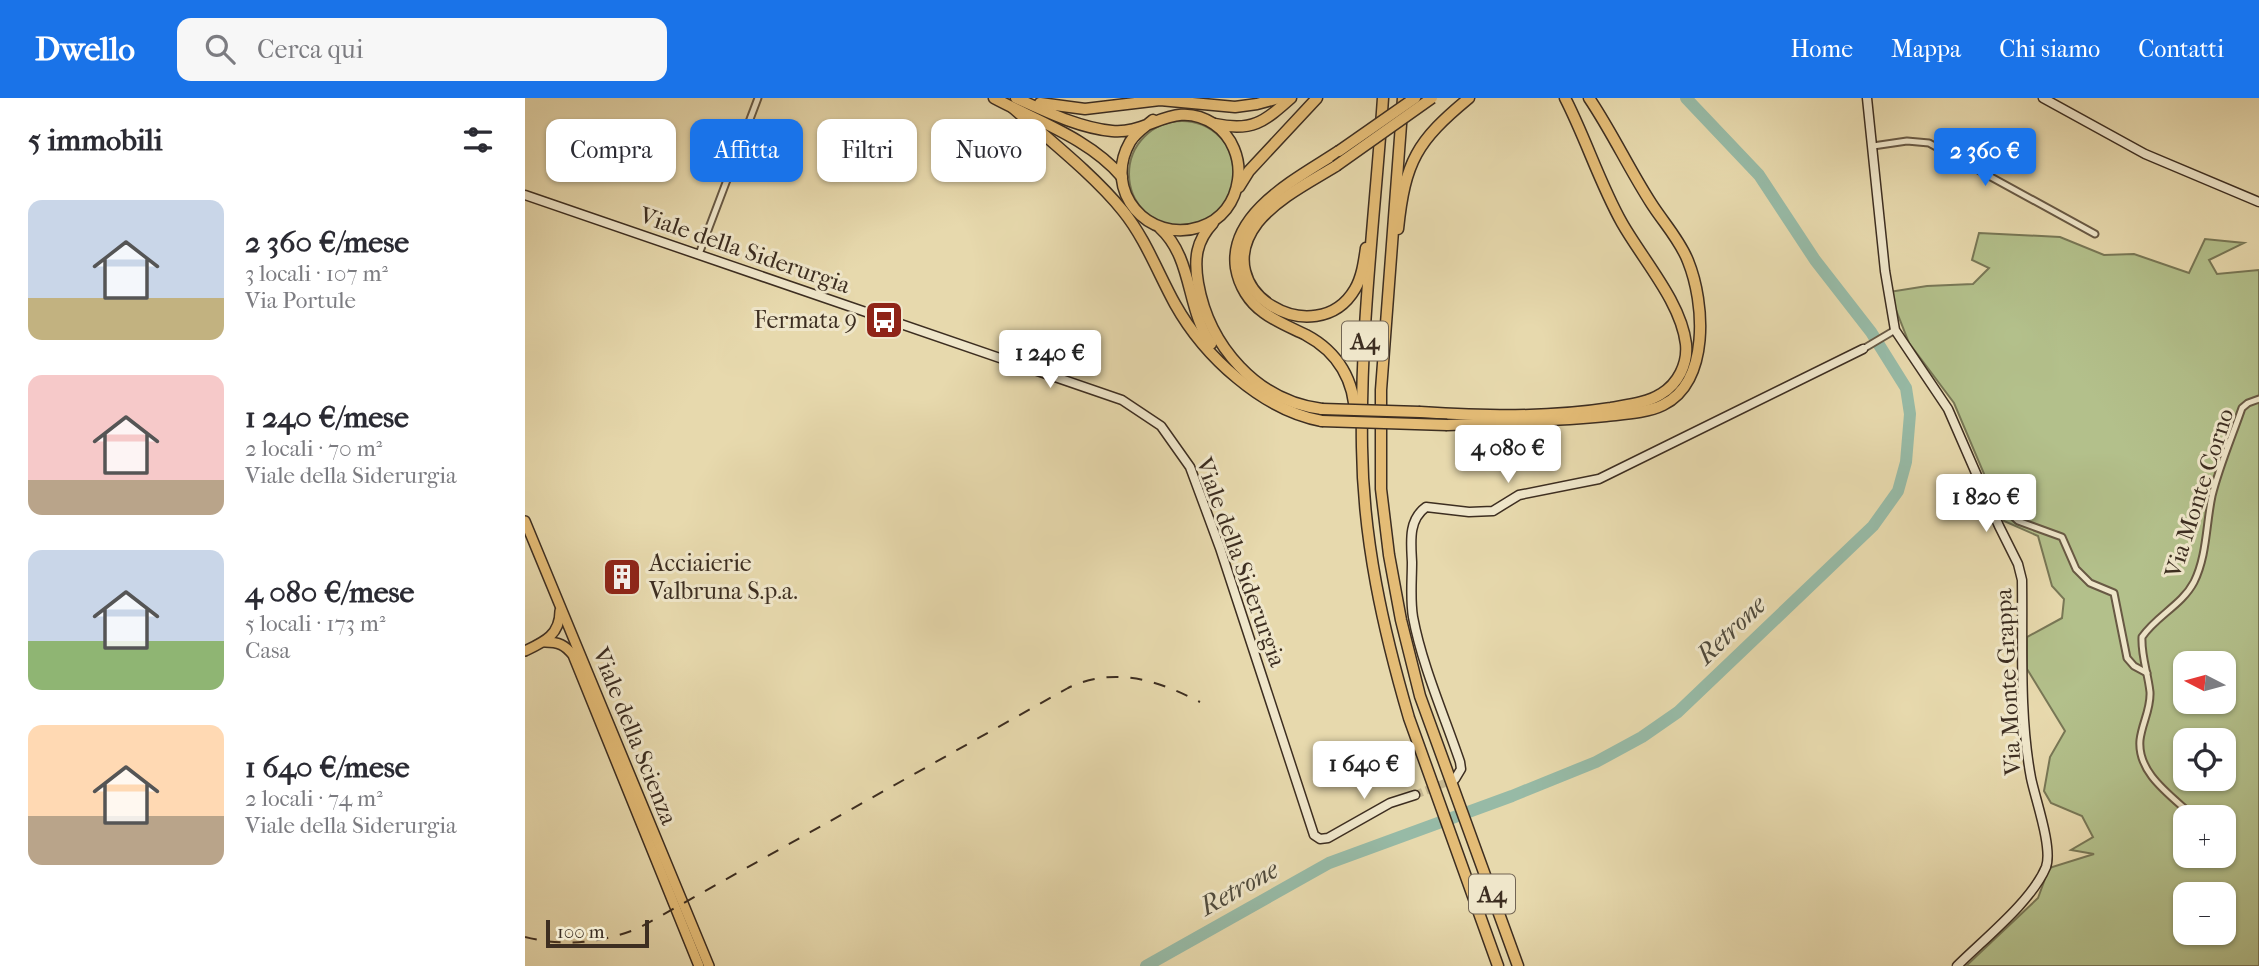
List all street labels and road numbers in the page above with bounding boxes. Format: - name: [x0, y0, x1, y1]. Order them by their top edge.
- street label: Viale della Siderurgia: [635, 200, 855, 299]
- road number: A4: [1342, 322, 1388, 360]
- street label: Via Monte Corno: [2158, 405, 2240, 582]
- street label: Viale della Siderurgia: [1190, 452, 1292, 671]
- street label: Via Monte Grappa: [1989, 587, 2027, 777]
- street label: Viale della Scienza: [586, 642, 684, 830]
- road number: A4: [1469, 874, 1515, 914]

